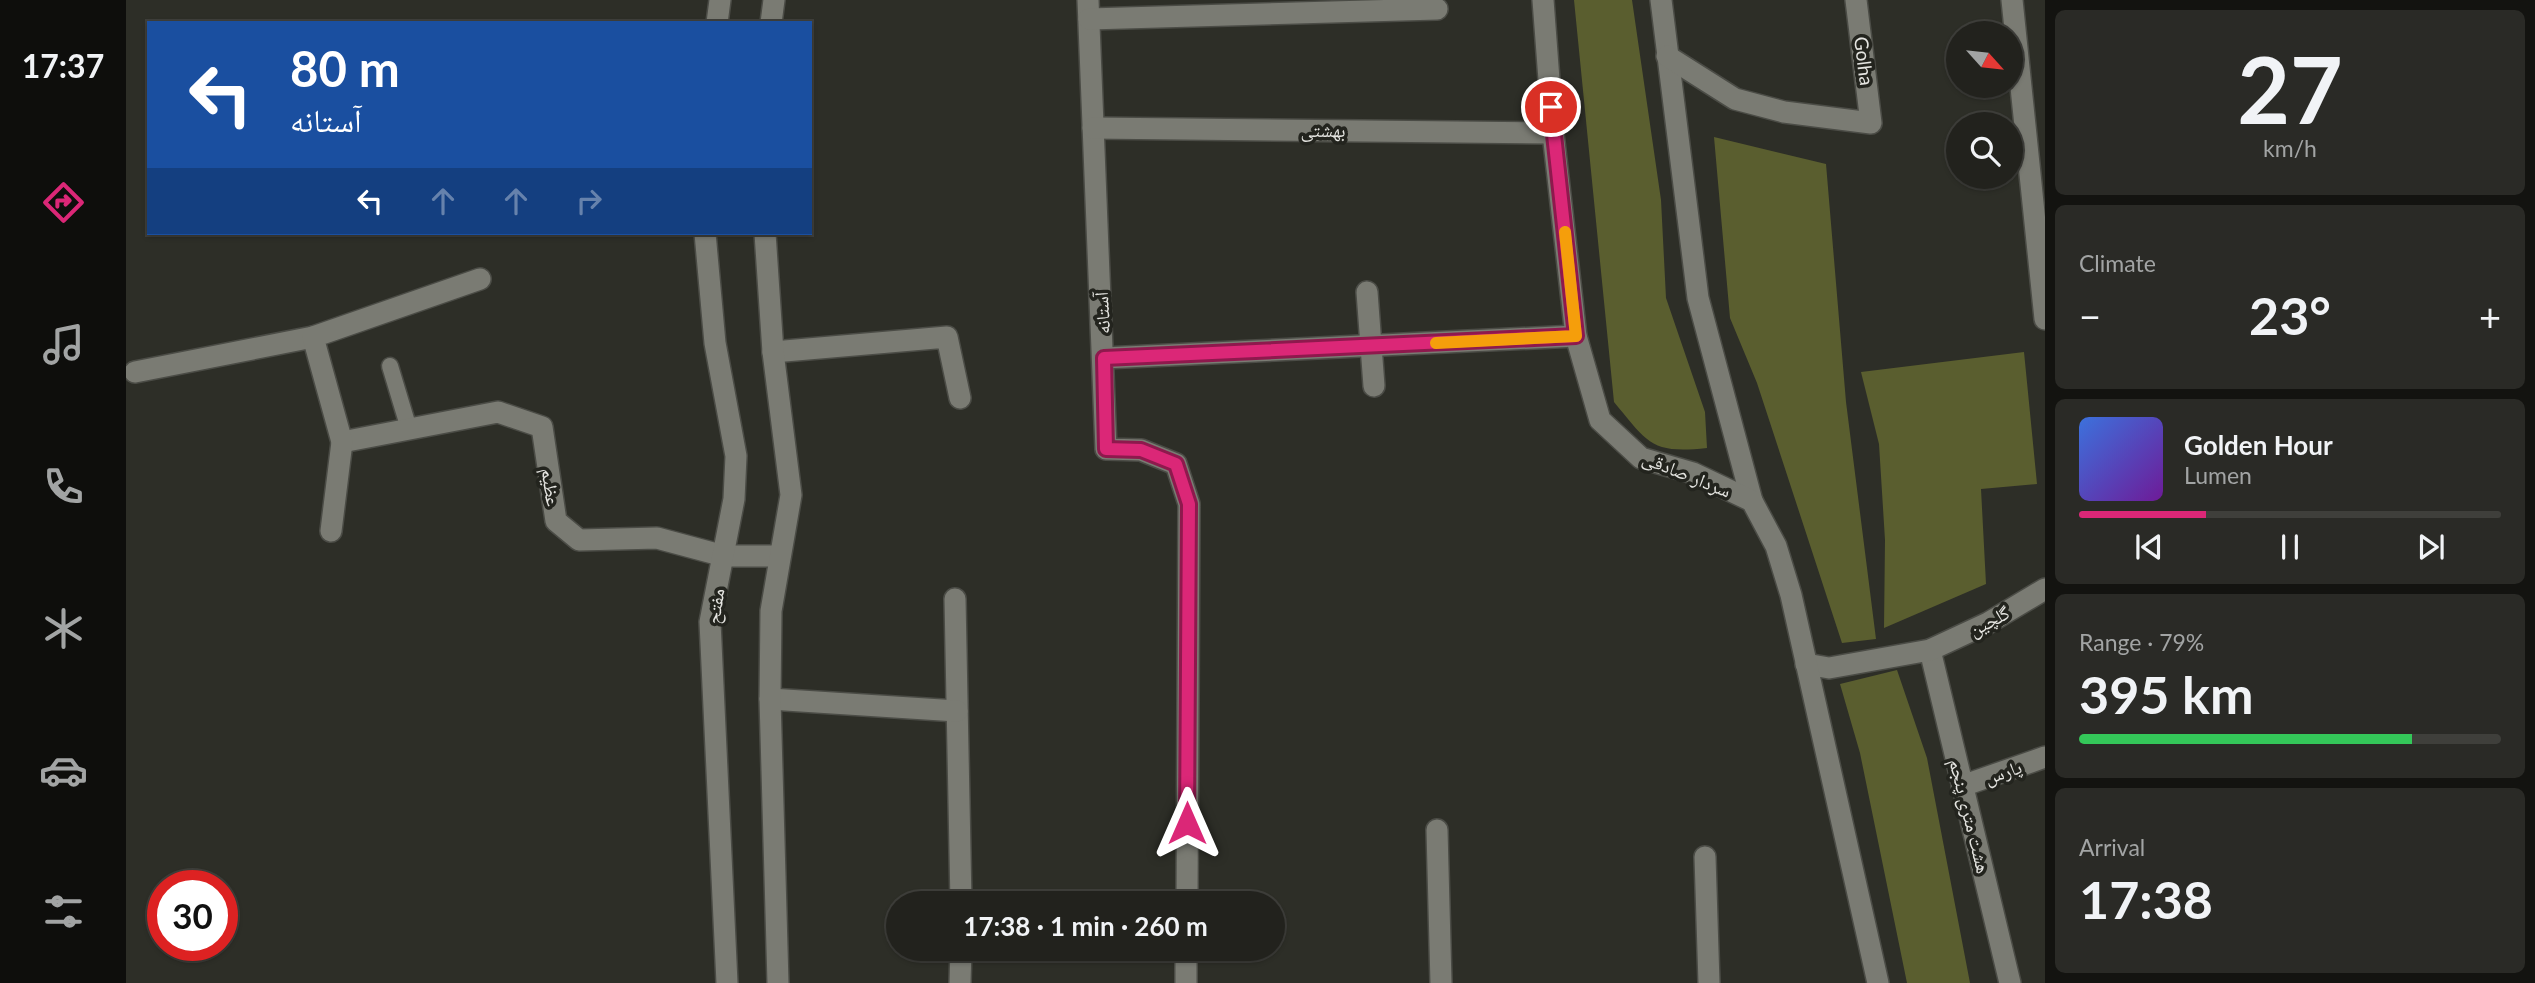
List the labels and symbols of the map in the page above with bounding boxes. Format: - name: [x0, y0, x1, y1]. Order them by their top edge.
- north arrow: [1946, 21, 2023, 98]
- street label: Golha: [1850, 35, 1879, 87]
- pin: [1521, 77, 1581, 137]
- street label: بهشتی: [1301, 118, 1345, 142]
- street label: آستانه: [1089, 290, 1114, 335]
- street label: سردار صادقی: [1639, 445, 1735, 503]
- street label: عظیم: [535, 466, 566, 508]
- street label: مفتح: [700, 587, 731, 626]
- street label: گلچین: [1964, 600, 2014, 642]
- street label: پارس: [1981, 754, 2025, 790]
- street label: هشت متری پنجم: [1943, 756, 1996, 876]
- position arrow: [1150, 786, 1224, 860]
- speed limit sign: 30: [147, 870, 238, 961]

